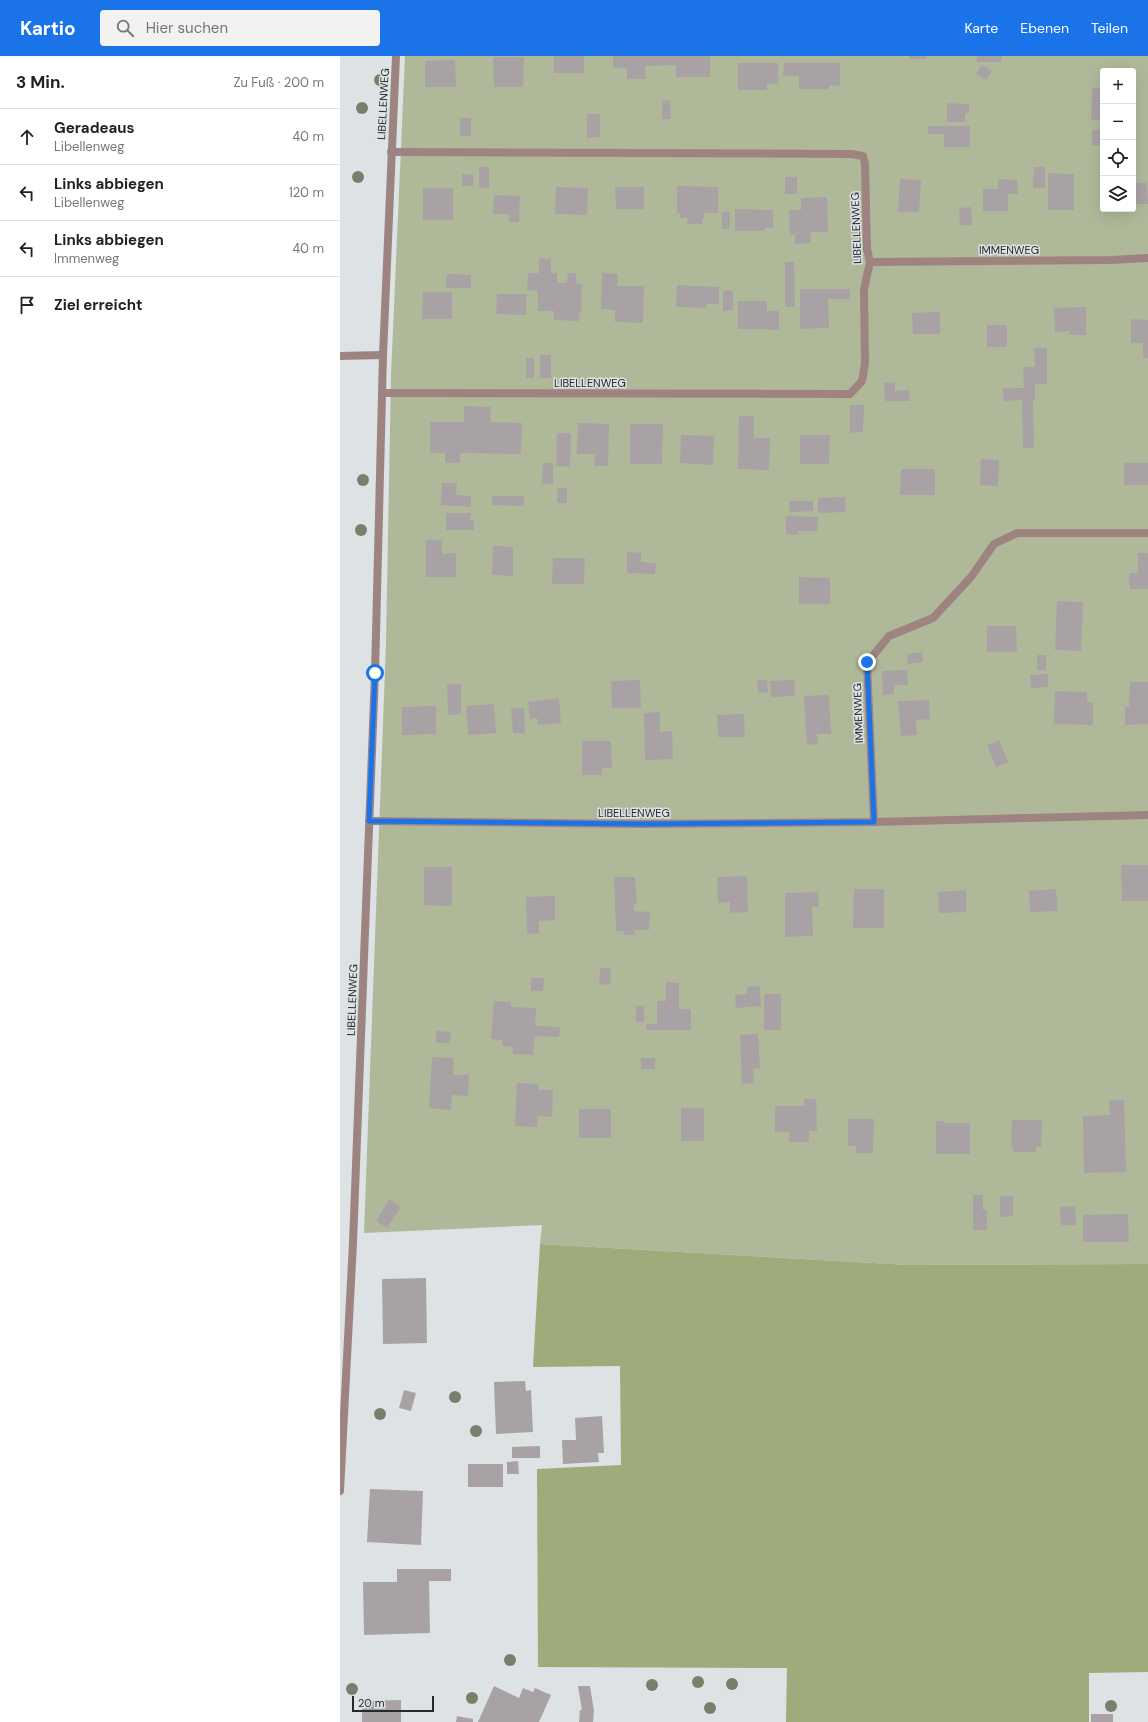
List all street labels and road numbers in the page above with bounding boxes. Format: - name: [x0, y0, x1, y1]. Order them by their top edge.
- street label: LIBELLENWEG: [374, 68, 392, 140]
- street label: LIBELLENWEG: [848, 192, 864, 264]
- street label: IMMENWEG: [979, 243, 1039, 257]
- street label: LIBELLENWEG: [554, 376, 626, 390]
- street label: IMMENWEG: [850, 683, 866, 743]
- street label: LIBELLENWEG: [598, 806, 670, 820]
- street label: LIBELLENWEG: [344, 964, 360, 1036]

